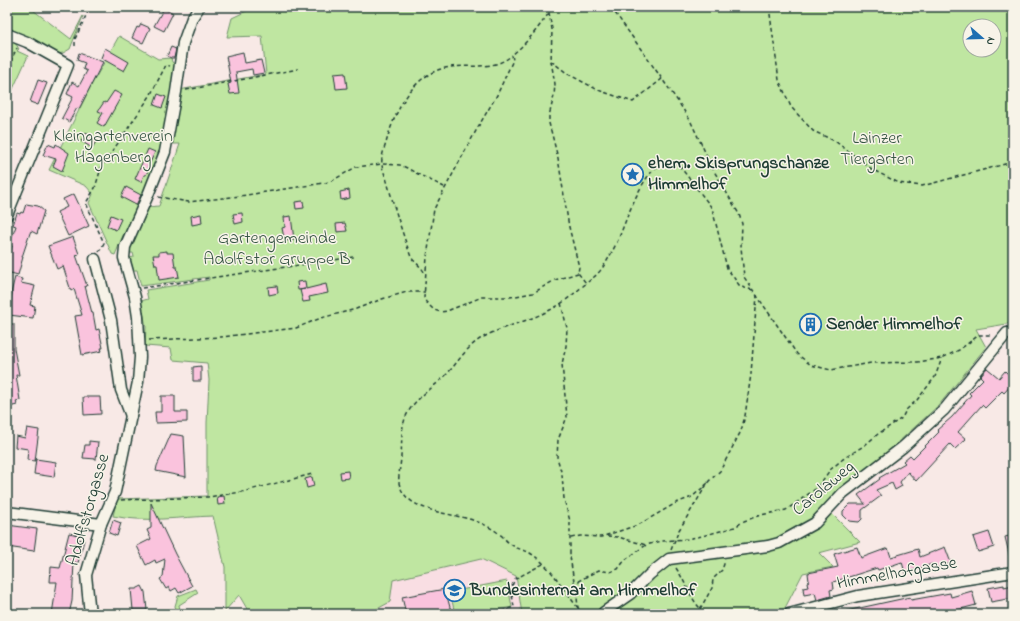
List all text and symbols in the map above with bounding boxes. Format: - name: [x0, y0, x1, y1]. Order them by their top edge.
- north arrow: [962, 18, 1002, 58]
- text: N: [982, 35, 999, 47]
- park label: Kleingartenverein Hagenberg: [53, 124, 173, 172]
- park label: Lainzer Tiergarten: [840, 126, 914, 174]
- place label: ehem. Skisprungschanze Himmelhof: [648, 151, 830, 198]
- place icon: ehem. Skisprungschanze Himmelhof: [619, 161, 645, 187]
- park label: Gartengemeinde Adolfstor Gruppe B: [203, 226, 351, 273]
- building icon: Sender Himmelhof: [797, 312, 823, 338]
- place label: Sender Himmelhof: [826, 312, 962, 338]
- street label: Adolfstorgasse: [61, 450, 119, 569]
- street label: Carolaweg: [787, 455, 862, 524]
- street label: Himmelhofgasse: [835, 550, 960, 598]
- school or university icon: Bundesinternat am Himmelhof: [442, 578, 468, 604]
- place label: Bundesinternat am Himmelhof: [469, 578, 697, 604]

